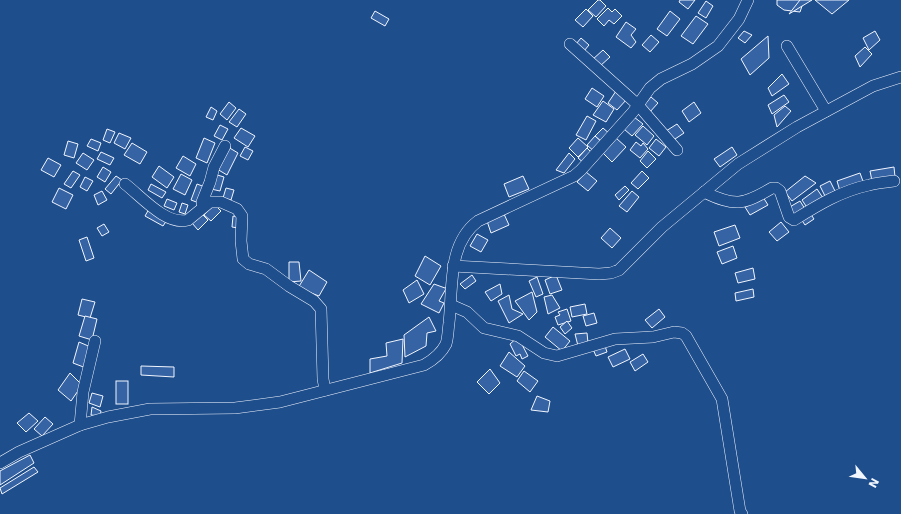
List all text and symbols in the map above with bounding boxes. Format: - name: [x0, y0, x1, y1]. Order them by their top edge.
- north arrow: [845, 458, 885, 498]
- text: N: [865, 475, 881, 490]

